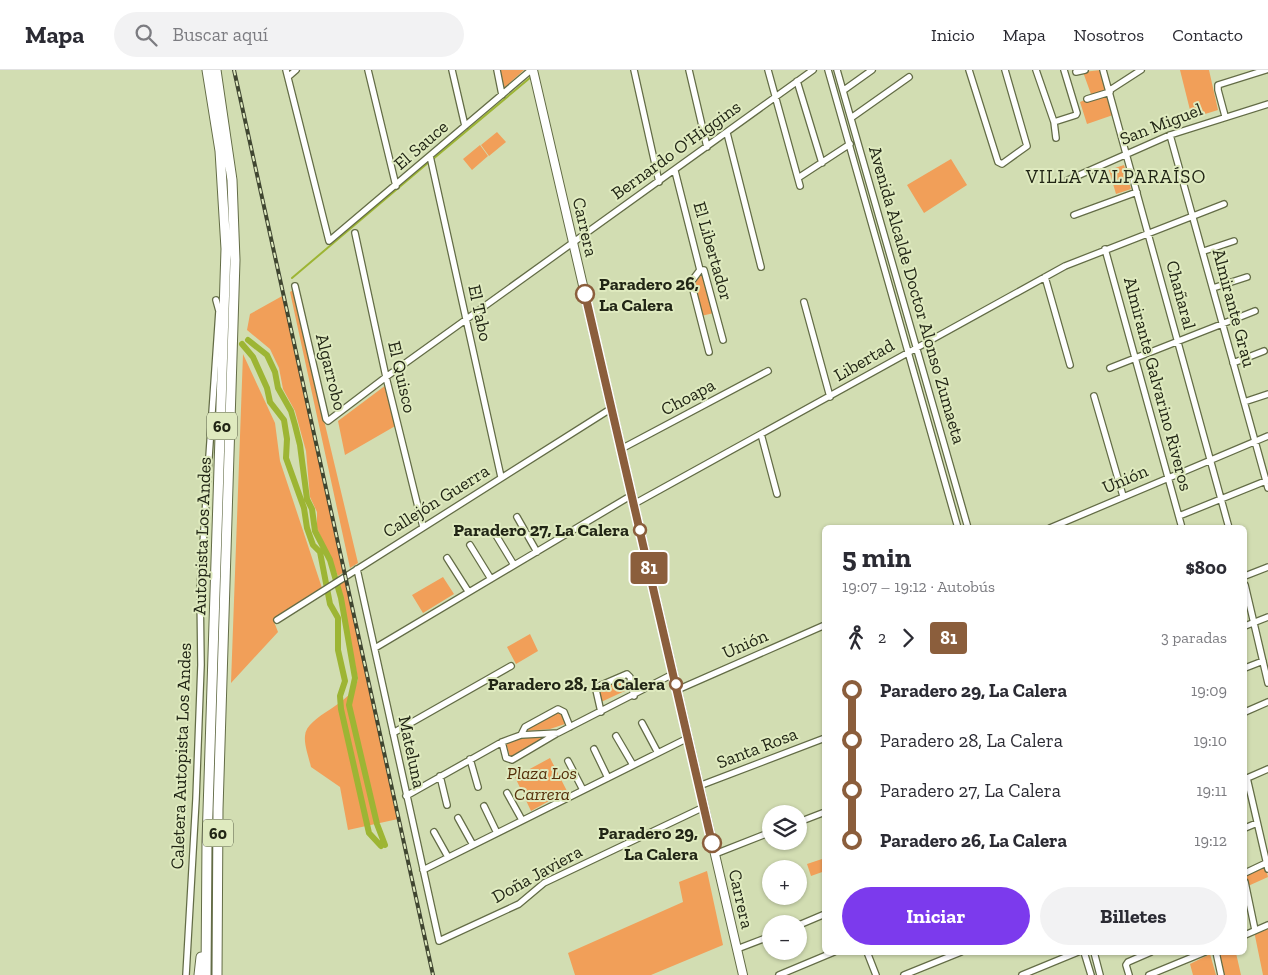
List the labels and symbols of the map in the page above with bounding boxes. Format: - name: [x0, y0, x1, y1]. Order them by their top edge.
- street label: Bernardo O'Higgins: [607, 96, 745, 204]
- street label: San Miguel: [1117, 98, 1206, 150]
- street label: El Sauce: [389, 115, 453, 175]
- street label: Avenida Alcalde Doctor Alonso Zumaeta: [864, 144, 970, 447]
- district label: VILLA VALPARAÍSO: [1025, 165, 1206, 188]
- street label: Carrera: [568, 195, 603, 259]
- street label: El Libertador: [688, 199, 738, 303]
- street label: Almirante Grau: [1208, 246, 1260, 370]
- street label: Chañaral: [1161, 258, 1201, 332]
- place label: Paradero 26, La Calera: [599, 273, 699, 316]
- street label: Almirante Galvarino Riveros: [1119, 275, 1197, 493]
- street label: El Tabo: [463, 283, 497, 343]
- marker: Paradero 26, La Calera: [575, 284, 595, 304]
- street label: Algarrobo: [311, 331, 351, 413]
- street label: Libertad: [830, 334, 898, 386]
- street label: El Quisco: [383, 339, 421, 415]
- street label: Choapa: [657, 373, 719, 420]
- road number: 60: [207, 412, 237, 440]
- street label: Autopista Los Andes: [188, 456, 216, 615]
- street label: Callejón Guerra: [379, 459, 494, 542]
- street label: Unión: [1099, 459, 1152, 498]
- place label: Paradero 27, La Calera: [453, 519, 629, 541]
- marker: Paradero 27, La Calera: [633, 523, 647, 537]
- line badge: 81: [626, 552, 672, 584]
- street label: Unión: [719, 624, 772, 664]
- street label: Caletera Autopista Los Andes: [166, 642, 196, 870]
- place label: Paradero 28, La Calera: [488, 673, 665, 695]
- marker: Paradero 28, La Calera: [669, 677, 683, 691]
- street label: Mateluna: [394, 714, 430, 790]
- street label: Santa Rosa: [713, 722, 801, 773]
- park label: Plaza Los Carrera: [507, 762, 577, 805]
- road number: 60: [203, 820, 233, 846]
- place label: Paradero 29, La Calera: [598, 822, 698, 865]
- marker: Paradero 29, La Calera: [702, 833, 722, 853]
- street label: Doña Javiera: [488, 840, 586, 908]
- street label: Carrera: [724, 867, 759, 931]

